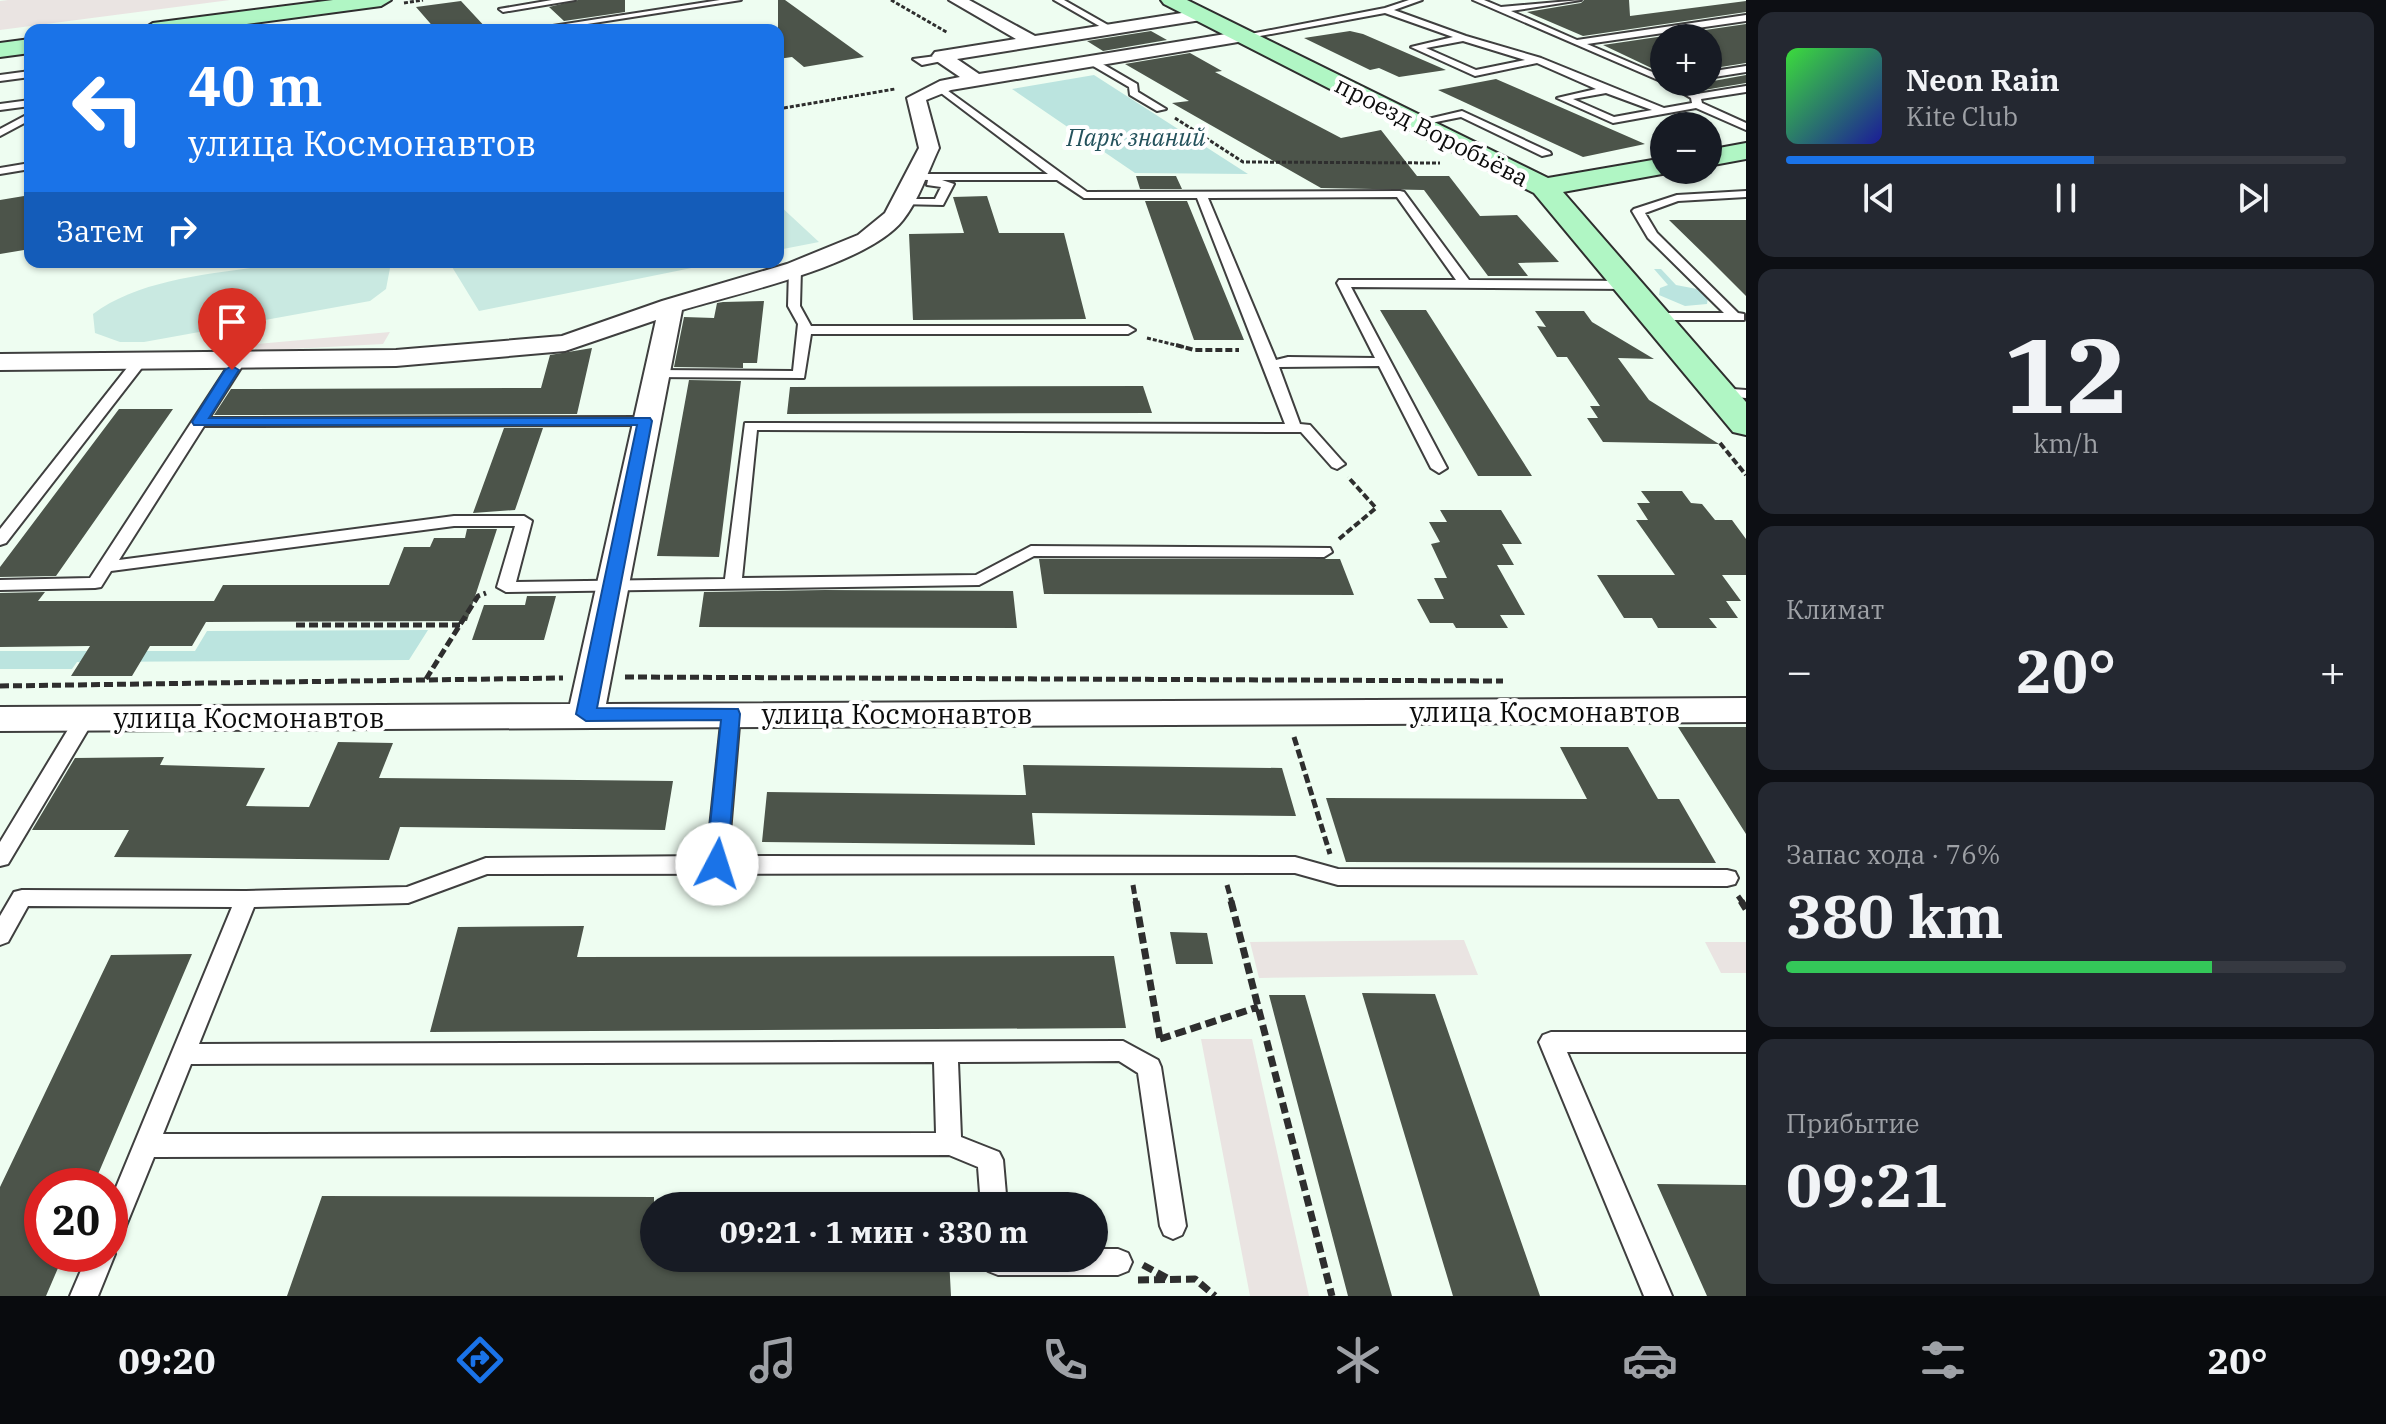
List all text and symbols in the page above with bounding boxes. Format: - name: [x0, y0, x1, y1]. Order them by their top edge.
- map controls: [1650, 24, 1722, 184]
- button: +: [1650, 24, 1722, 96]
- text: 40 m: [188, 49, 323, 121]
- icon: left: [56, 56, 160, 160]
- text: Neon Rain: [1906, 60, 2060, 99]
- street label: проезд Воробьёва: [1330, 68, 1534, 194]
- text: Kite Club: [1906, 99, 2018, 133]
- button: −: [1650, 112, 1722, 184]
- text: улица Космонавтов: [188, 119, 536, 166]
- park label: Парк знаний: [1065, 121, 1206, 153]
- icon: previous: [1857, 176, 1901, 220]
- icon: pause: [2044, 176, 2088, 220]
- icon: next: [2231, 176, 2275, 220]
- icon: right: [160, 208, 204, 252]
- text: Затем: [56, 211, 144, 250]
- pin: [198, 288, 266, 370]
- icon: arrive: [210, 300, 254, 344]
- text: 12: [2004, 306, 2128, 442]
- text: km/h: [2033, 426, 2099, 460]
- text: Климат: [1786, 592, 1884, 626]
- text: 20°: [2016, 631, 2116, 710]
- text: −: [1786, 642, 1812, 699]
- text: +: [2320, 642, 2346, 699]
- street label: улица Космонавтов: [1410, 693, 1680, 730]
- street label: улица Космонавтов: [762, 695, 1032, 732]
- street label: улица Космонавтов: [114, 699, 384, 736]
- position arrow: [675, 822, 759, 906]
- text: Запас хода · 76%: [1786, 837, 2001, 871]
- text: 380 km: [1786, 876, 2004, 955]
- text: Прибытие: [1786, 1106, 1919, 1140]
- text: 09:21: [1786, 1145, 1948, 1224]
- speed limit sign: 20: [24, 1168, 128, 1272]
- text: 09:21 · 1 мин · 330 m: [720, 1212, 1028, 1251]
- icon: directions: [452, 1332, 508, 1388]
- icon: music: [745, 1332, 801, 1388]
- icon: phone: [1037, 1332, 1093, 1388]
- icon: climate: [1330, 1332, 1386, 1388]
- icon: car: [1622, 1332, 1678, 1388]
- icon: filters: [1915, 1332, 1971, 1388]
- text: 09:20: [118, 1337, 216, 1384]
- text: 20°: [2208, 1337, 2268, 1384]

